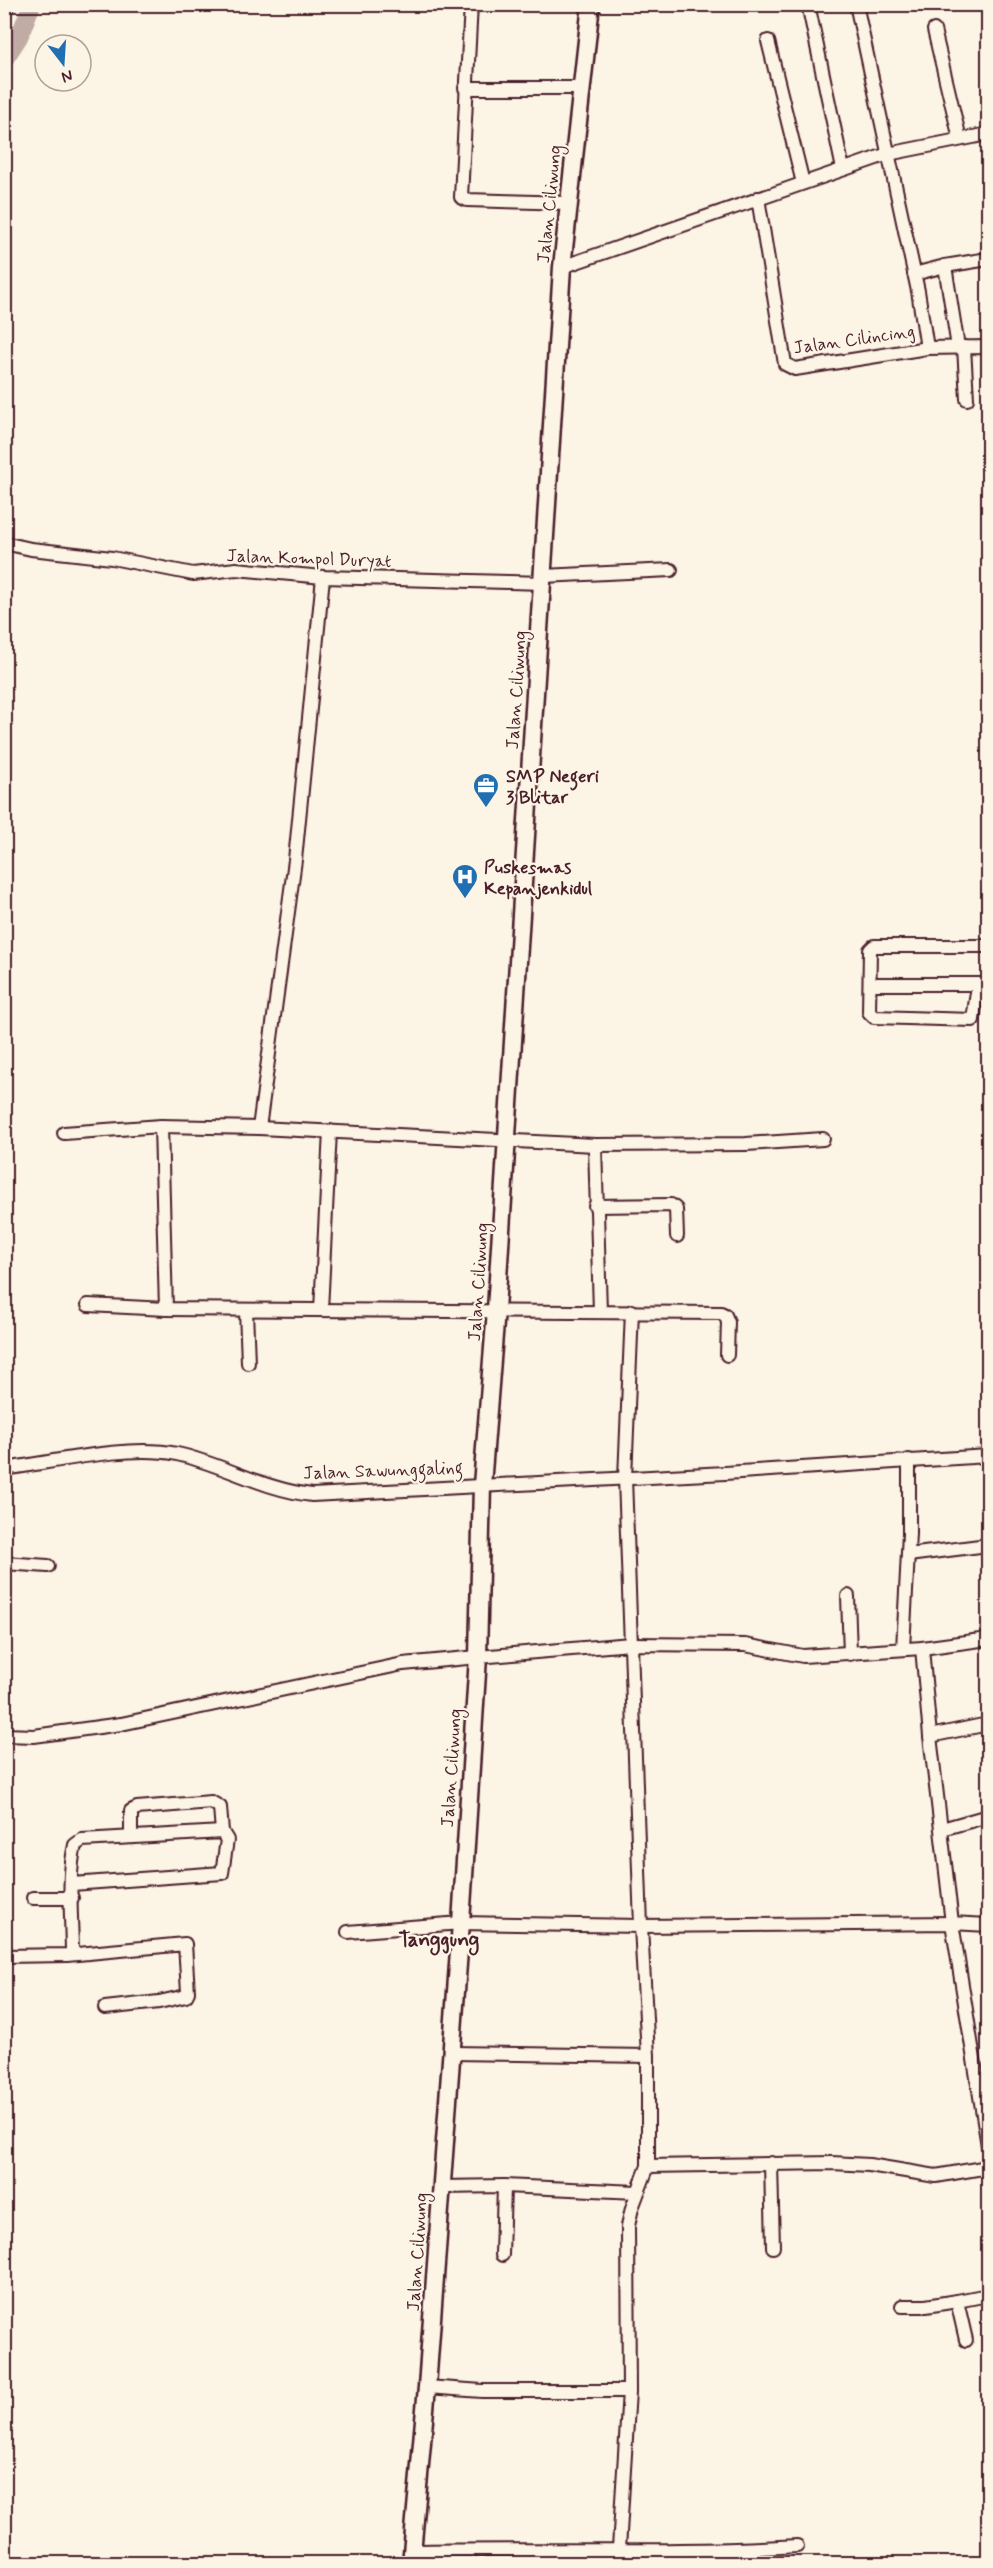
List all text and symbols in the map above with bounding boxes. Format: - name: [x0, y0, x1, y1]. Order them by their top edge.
- north arrow: [33, 33, 93, 93]
- text: N: [59, 64, 75, 88]
- street label: Jalan Ciliwung: [532, 144, 569, 265]
- street label: Jalan Cilincing: [792, 320, 916, 360]
- street label: Jalan Kompol Duryat: [226, 544, 392, 574]
- street label: Jalan Ciliwung: [501, 630, 534, 750]
- place label: SMP Negeri 3 Blitar: [506, 765, 599, 810]
- office icon: SMP Negeri 3 Blitar: [471, 771, 501, 809]
- place label: Puskesmas Kepanjenkidul: [484, 856, 593, 901]
- hospital icon: Puskesmas Kepanjenkidul: [450, 862, 480, 900]
- street label: Jalan Ciliwung: [463, 1222, 496, 1342]
- street label: Jalan Sawunggaling: [303, 1456, 463, 1488]
- street label: Jalan Ciliwung: [436, 1708, 469, 1828]
- district label: Tanggung: [399, 1926, 480, 1956]
- street label: Jalan Ciliwung: [402, 2192, 435, 2312]

